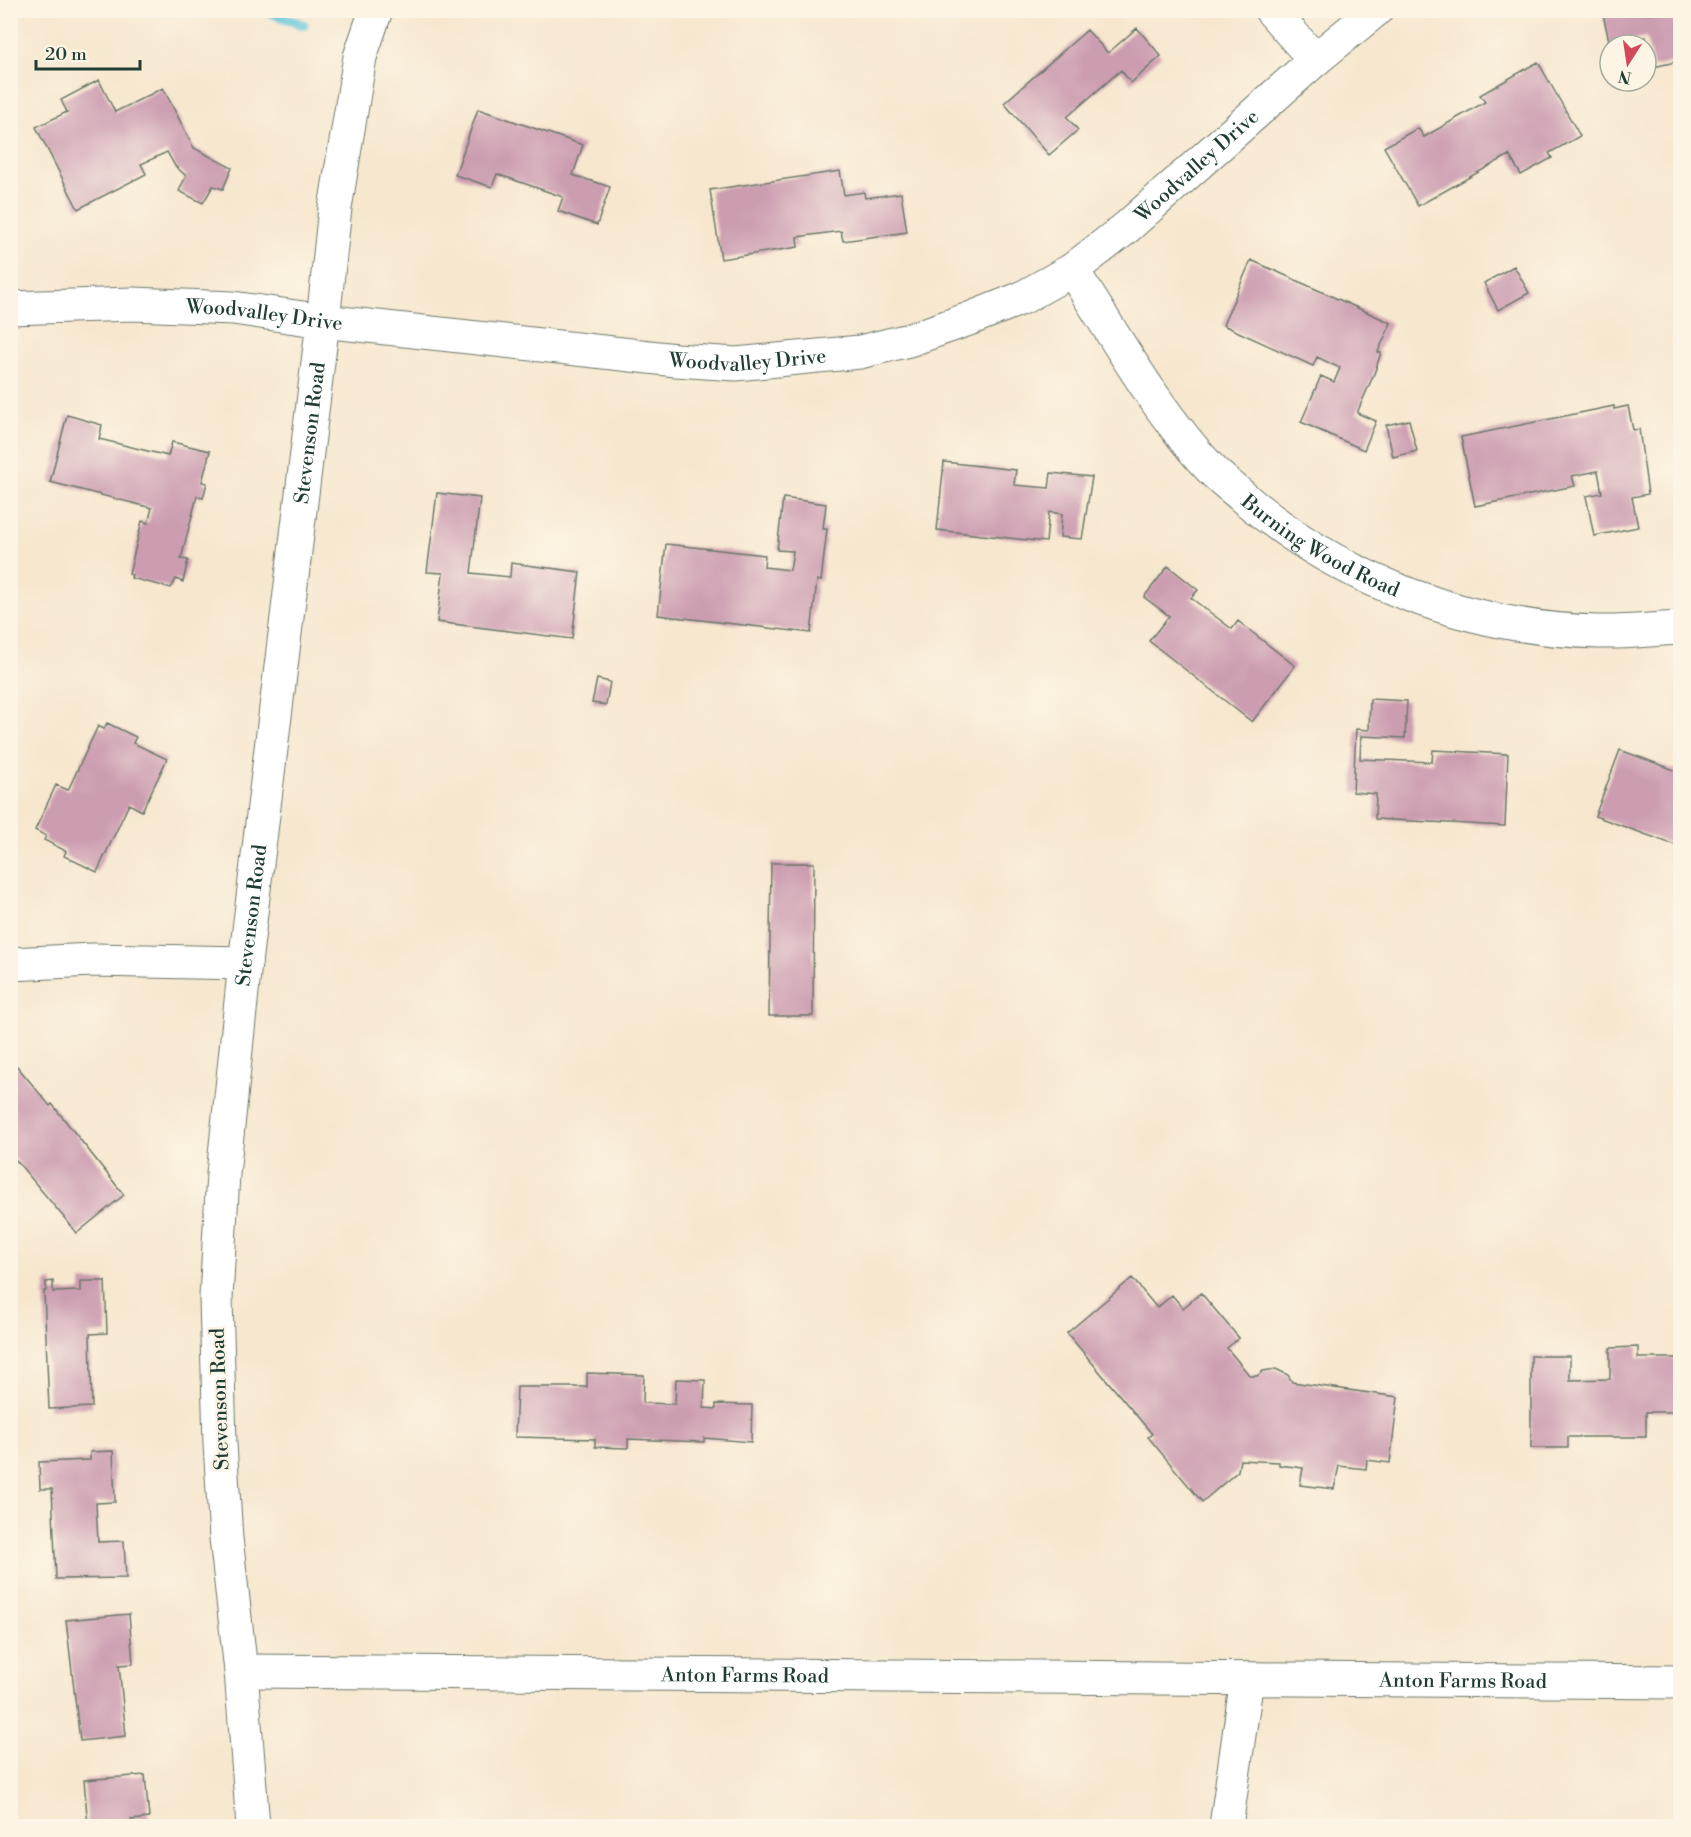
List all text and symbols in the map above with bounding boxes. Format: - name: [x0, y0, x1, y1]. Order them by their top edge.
- scale bar: [36, 33, 140, 71]
- north arrow: [1598, 33, 1658, 93]
- text: 20 m: [45, 43, 87, 66]
- text: N: [1616, 66, 1633, 88]
- street label: Woodvalley Drive: [1130, 105, 1265, 229]
- street label: Woodvalley Drive: [185, 295, 344, 337]
- street label: Woodvalley Drive: [667, 344, 827, 378]
- street label: Stevenson Road: [290, 360, 332, 505]
- street label: Burning Wood Road: [1235, 489, 1404, 604]
- street label: Stevenson Road: [232, 843, 273, 988]
- street label: Stevenson Road: [205, 1327, 235, 1471]
- street label: Anton Farms Road: [660, 1663, 830, 1689]
- street label: Anton Farms Road: [1378, 1669, 1548, 1695]

